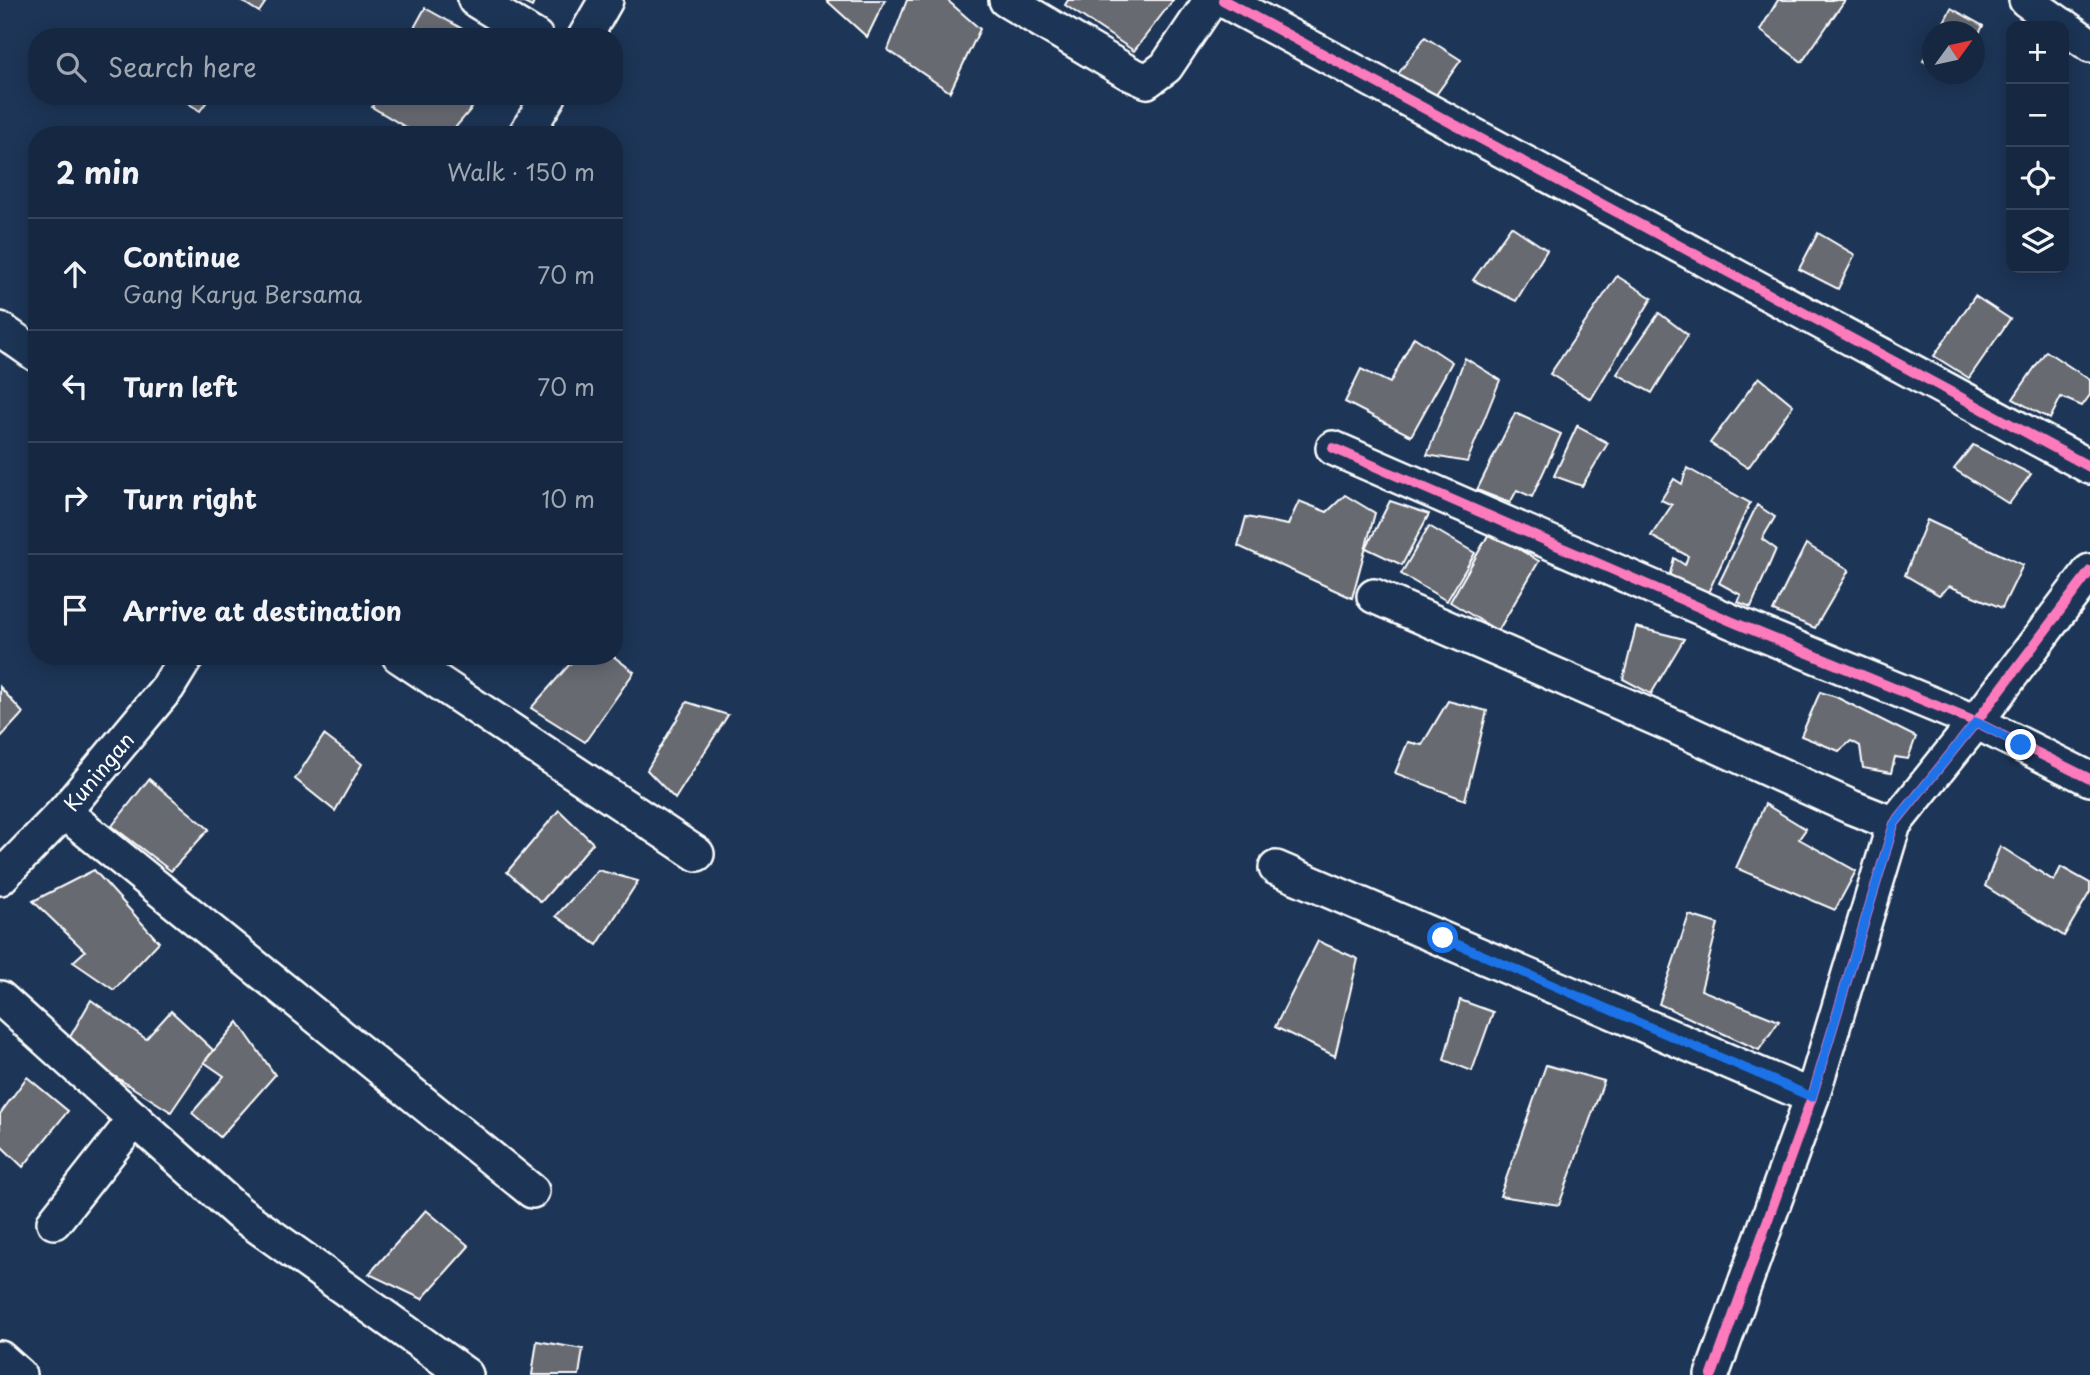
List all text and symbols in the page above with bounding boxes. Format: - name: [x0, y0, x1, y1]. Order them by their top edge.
- north arrow: [1922, 21, 1985, 84]
- map controls: [2006, 21, 2069, 273]
- button: +: [2006, 21, 2069, 84]
- search box: [28, 28, 623, 105]
- text: Search here: [108, 47, 257, 86]
- icon: search: [52, 48, 90, 86]
- button: −: [2006, 84, 2069, 147]
- button: locate: [2006, 147, 2069, 210]
- text: 2 min: [56, 149, 140, 194]
- text: Walk · 150 m: [447, 154, 595, 189]
- button: layers: [2006, 210, 2069, 273]
- text: Continue: [123, 237, 240, 276]
- icon: ahead: [56, 255, 94, 293]
- text: 70 m: [537, 257, 595, 292]
- text: Gang Karya Bersama: [123, 276, 362, 311]
- icon: left: [56, 367, 94, 405]
- text: Turn left: [123, 367, 238, 406]
- text: 70 m: [537, 369, 595, 404]
- icon: right: [56, 479, 94, 517]
- text: Turn right: [123, 479, 257, 518]
- text: 10 m: [541, 481, 595, 516]
- icon: arrive: [56, 591, 94, 629]
- text: Arrive at destination: [123, 591, 402, 630]
- street label: Kuningan: [55, 724, 141, 818]
- route end: [2005, 729, 2036, 760]
- route start: [1427, 922, 1458, 953]

